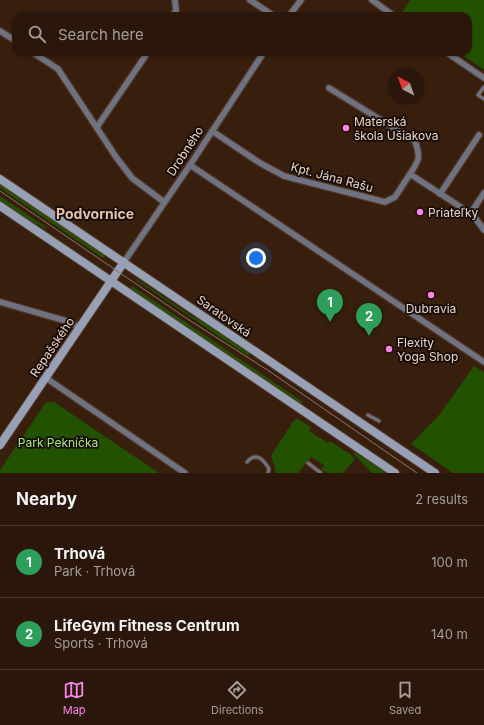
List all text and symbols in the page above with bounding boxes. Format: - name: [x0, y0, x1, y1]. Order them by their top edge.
- search box: [12, 12, 472, 56]
- icon: search: [26, 23, 48, 45]
- text: Search here: [58, 25, 144, 44]
- north arrow: [388, 68, 424, 104]
- place label: Materská škola Ušiakova: [354, 114, 438, 143]
- street label: Drobného: [163, 123, 207, 179]
- marker: Materská škola Ušiakova: [341, 123, 351, 133]
- street label: Kpt. Jána Rašu: [289, 159, 375, 195]
- district label: Podvornice: [56, 205, 134, 222]
- place label: Priateľky: [428, 205, 478, 220]
- marker: Priateľky: [415, 207, 425, 217]
- your location: [246, 248, 266, 268]
- pin: 1: [317, 289, 343, 322]
- marker: Dubravia: [426, 290, 436, 300]
- street label: Saratovská: [194, 292, 254, 340]
- place label: Dubravia: [406, 301, 456, 316]
- pin: 2: [356, 303, 382, 336]
- street label: Repašského: [26, 314, 78, 380]
- place label: Flexity Yoga Shop: [397, 335, 458, 364]
- marker: Flexity Yoga Shop: [384, 344, 394, 354]
- park label: Park Pekníčka: [18, 435, 98, 450]
- text: Nearby: [16, 489, 77, 509]
- text: 2 results: [415, 491, 468, 507]
- text: Trhová: [54, 544, 105, 563]
- text: 1: [26, 554, 32, 570]
- text: 100 m: [431, 554, 468, 570]
- text: Park · Trhová: [54, 563, 135, 579]
- text: LifeGym Fitness Centrum: [54, 616, 240, 635]
- text: 2: [25, 626, 33, 642]
- text: 140 m: [431, 626, 468, 642]
- text: Sports · Trhová: [54, 635, 148, 651]
- tab: Map: [63, 679, 86, 717]
- tab: Directions: [211, 679, 264, 717]
- tab: Saved: [389, 679, 421, 717]

